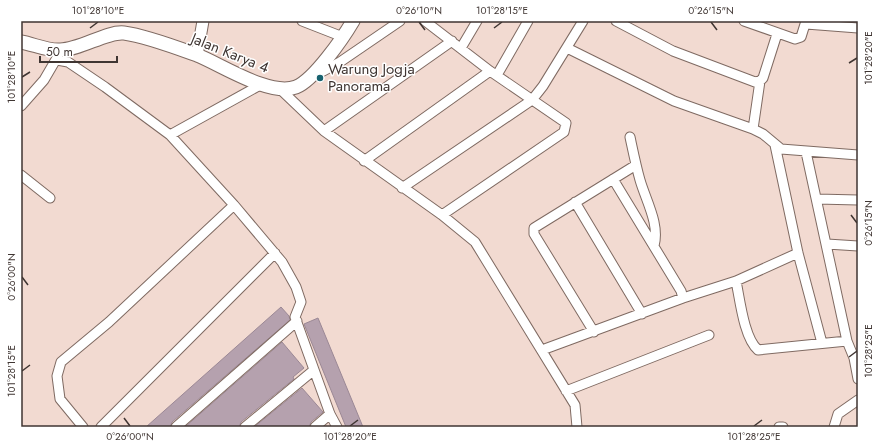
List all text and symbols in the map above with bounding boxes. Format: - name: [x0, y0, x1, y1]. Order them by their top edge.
- text: 101°28'10"E: [72, 3, 124, 18]
- text: 0°26'10"N: [396, 3, 442, 18]
- text: 101°28'15"E: [476, 3, 528, 18]
- text: 0°26'15"N: [688, 3, 734, 18]
- street label: Jalan Karya 4: [186, 27, 272, 79]
- text: 101°28'20"E: [861, 31, 876, 85]
- scale bar: [40, 38, 117, 64]
- text: 50 m: [46, 43, 73, 61]
- text: 101°28'10"E: [4, 51, 19, 103]
- place label: Warung Jogja Panorama: [328, 58, 415, 97]
- marker: Warung Jogja Panorama: [315, 73, 325, 83]
- text: 0°26'15"N: [861, 200, 876, 246]
- text: 0°26'00"N: [4, 253, 19, 301]
- text: 101°28'25"E: [861, 324, 876, 378]
- text: 101°28'15"E: [4, 345, 19, 397]
- text: 0°26'00"N: [106, 429, 154, 444]
- text: 101°28'20"E: [323, 429, 377, 444]
- text: 101°28'25"E: [727, 429, 781, 444]

